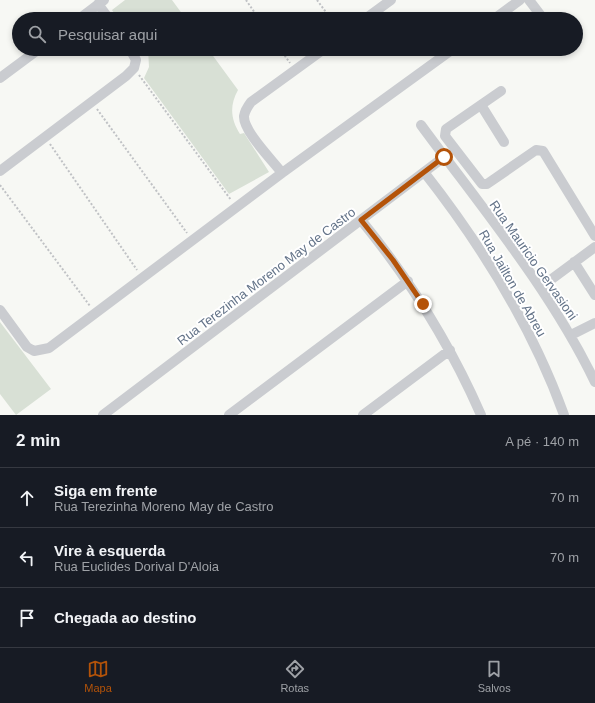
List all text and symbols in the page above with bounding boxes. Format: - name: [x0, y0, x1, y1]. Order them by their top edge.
- search box: [12, 12, 583, 56]
- icon: search: [26, 23, 48, 45]
- text: Pesquisar aqui: [58, 26, 157, 43]
- route start: [435, 148, 453, 166]
- street label: Rua Mauricio Gervasioni: [487, 198, 581, 323]
- street label: Rua Terezinha Moreno May de Castro: [174, 204, 358, 348]
- street label: Rua Jailton de Abreu: [476, 227, 549, 339]
- route end: [414, 295, 432, 313]
- text: 2 min: [16, 431, 60, 450]
- text: A pé · 140 m: [505, 434, 579, 449]
- text: Siga em frente: [54, 482, 157, 499]
- icon: ahead: [16, 487, 38, 509]
- text: 70 m: [550, 490, 579, 505]
- text: Rua Terezinha Moreno May de Castro: [54, 499, 273, 514]
- text: Vire à esquerda: [54, 542, 165, 559]
- icon: left: [16, 547, 38, 569]
- text: 70 m: [550, 550, 579, 565]
- text: Rua Euclides Dorival D'Aloia: [54, 559, 219, 574]
- icon: arrive: [16, 607, 38, 629]
- text: Chegada ao destino: [54, 609, 197, 626]
- tab: Mapa: [84, 658, 112, 694]
- tab: Rotas: [280, 658, 309, 694]
- tab: Salvos: [478, 658, 511, 694]

